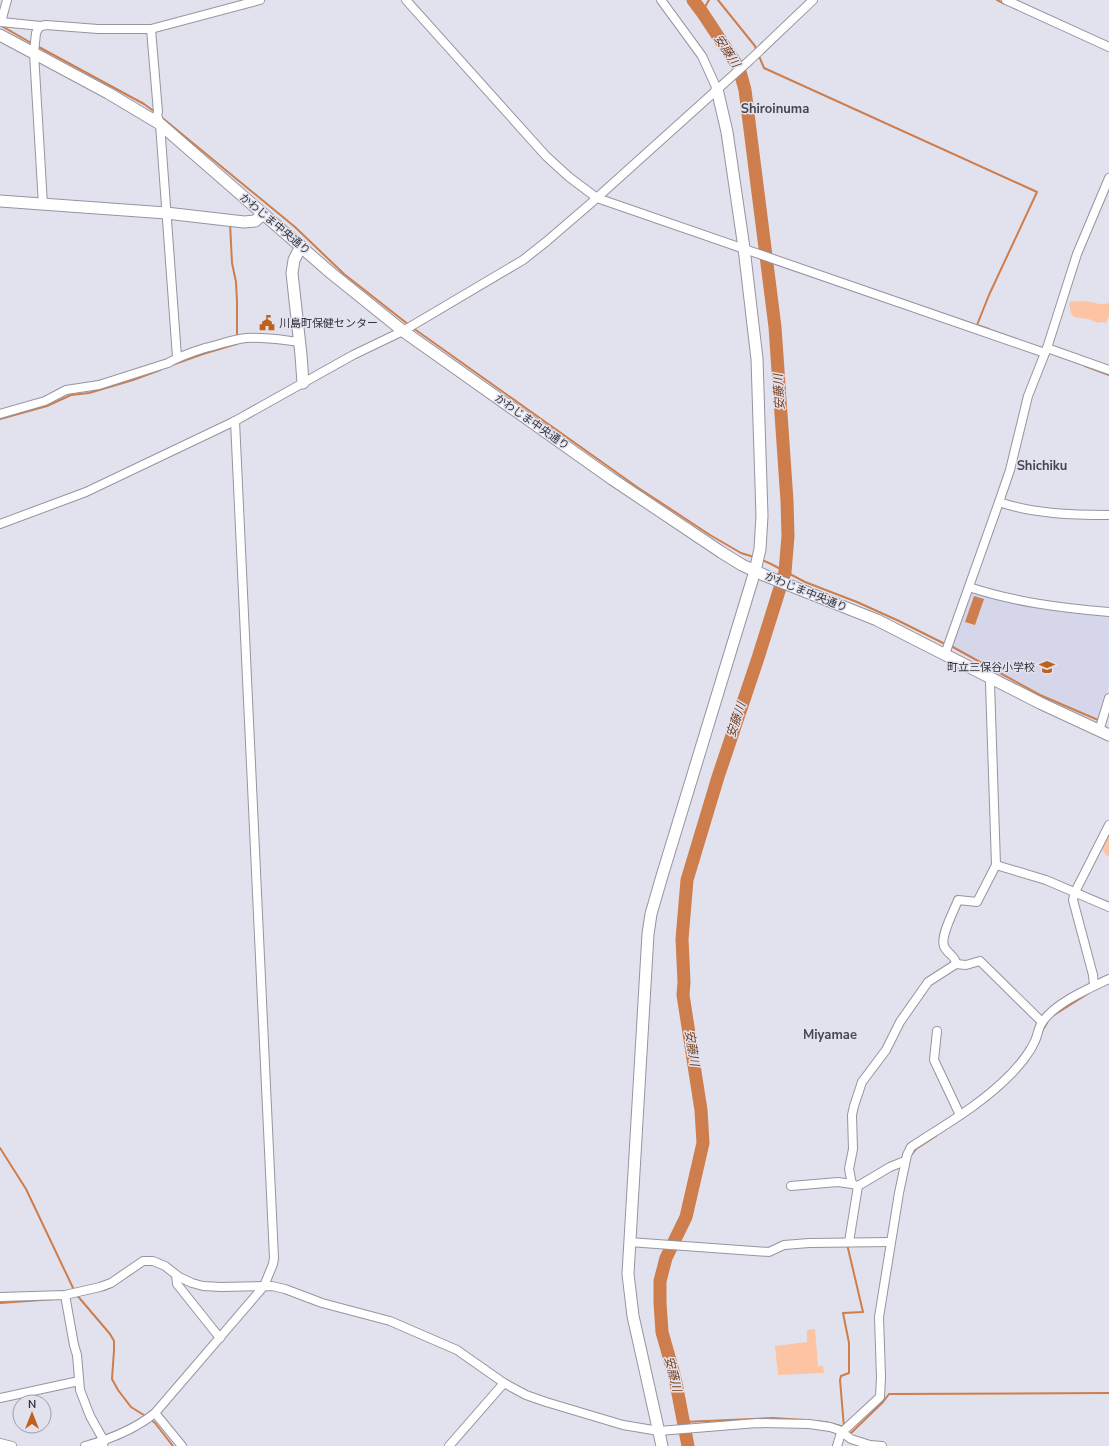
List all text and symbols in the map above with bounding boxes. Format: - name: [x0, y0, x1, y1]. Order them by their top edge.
- water label: 安藤川: [710, 32, 745, 72]
- district label: Shiroinuma: [741, 100, 809, 118]
- street label: かわじま中央通り: [236, 190, 314, 258]
- public building icon: 川島町保健センター: [258, 314, 276, 332]
- place label: 川島町保健センター: [279, 316, 378, 331]
- water label: 安藤川: [770, 372, 788, 410]
- street label: かわじま中央通り: [492, 391, 572, 453]
- district label: Shichiku: [1017, 457, 1067, 475]
- street label: かわじま中央通り: [762, 569, 850, 615]
- school or university icon: 町立三保谷小学校: [1038, 658, 1056, 676]
- place label: 町立三保谷小学校: [947, 660, 1035, 675]
- water label: 安藤川: [723, 699, 750, 740]
- district label: Miyamae: [803, 1026, 857, 1044]
- water label: 安藤川: [681, 1029, 703, 1069]
- water label: 安藤川: [661, 1355, 686, 1395]
- north arrow: [12, 1394, 52, 1434]
- text: N: [28, 1397, 36, 1412]

